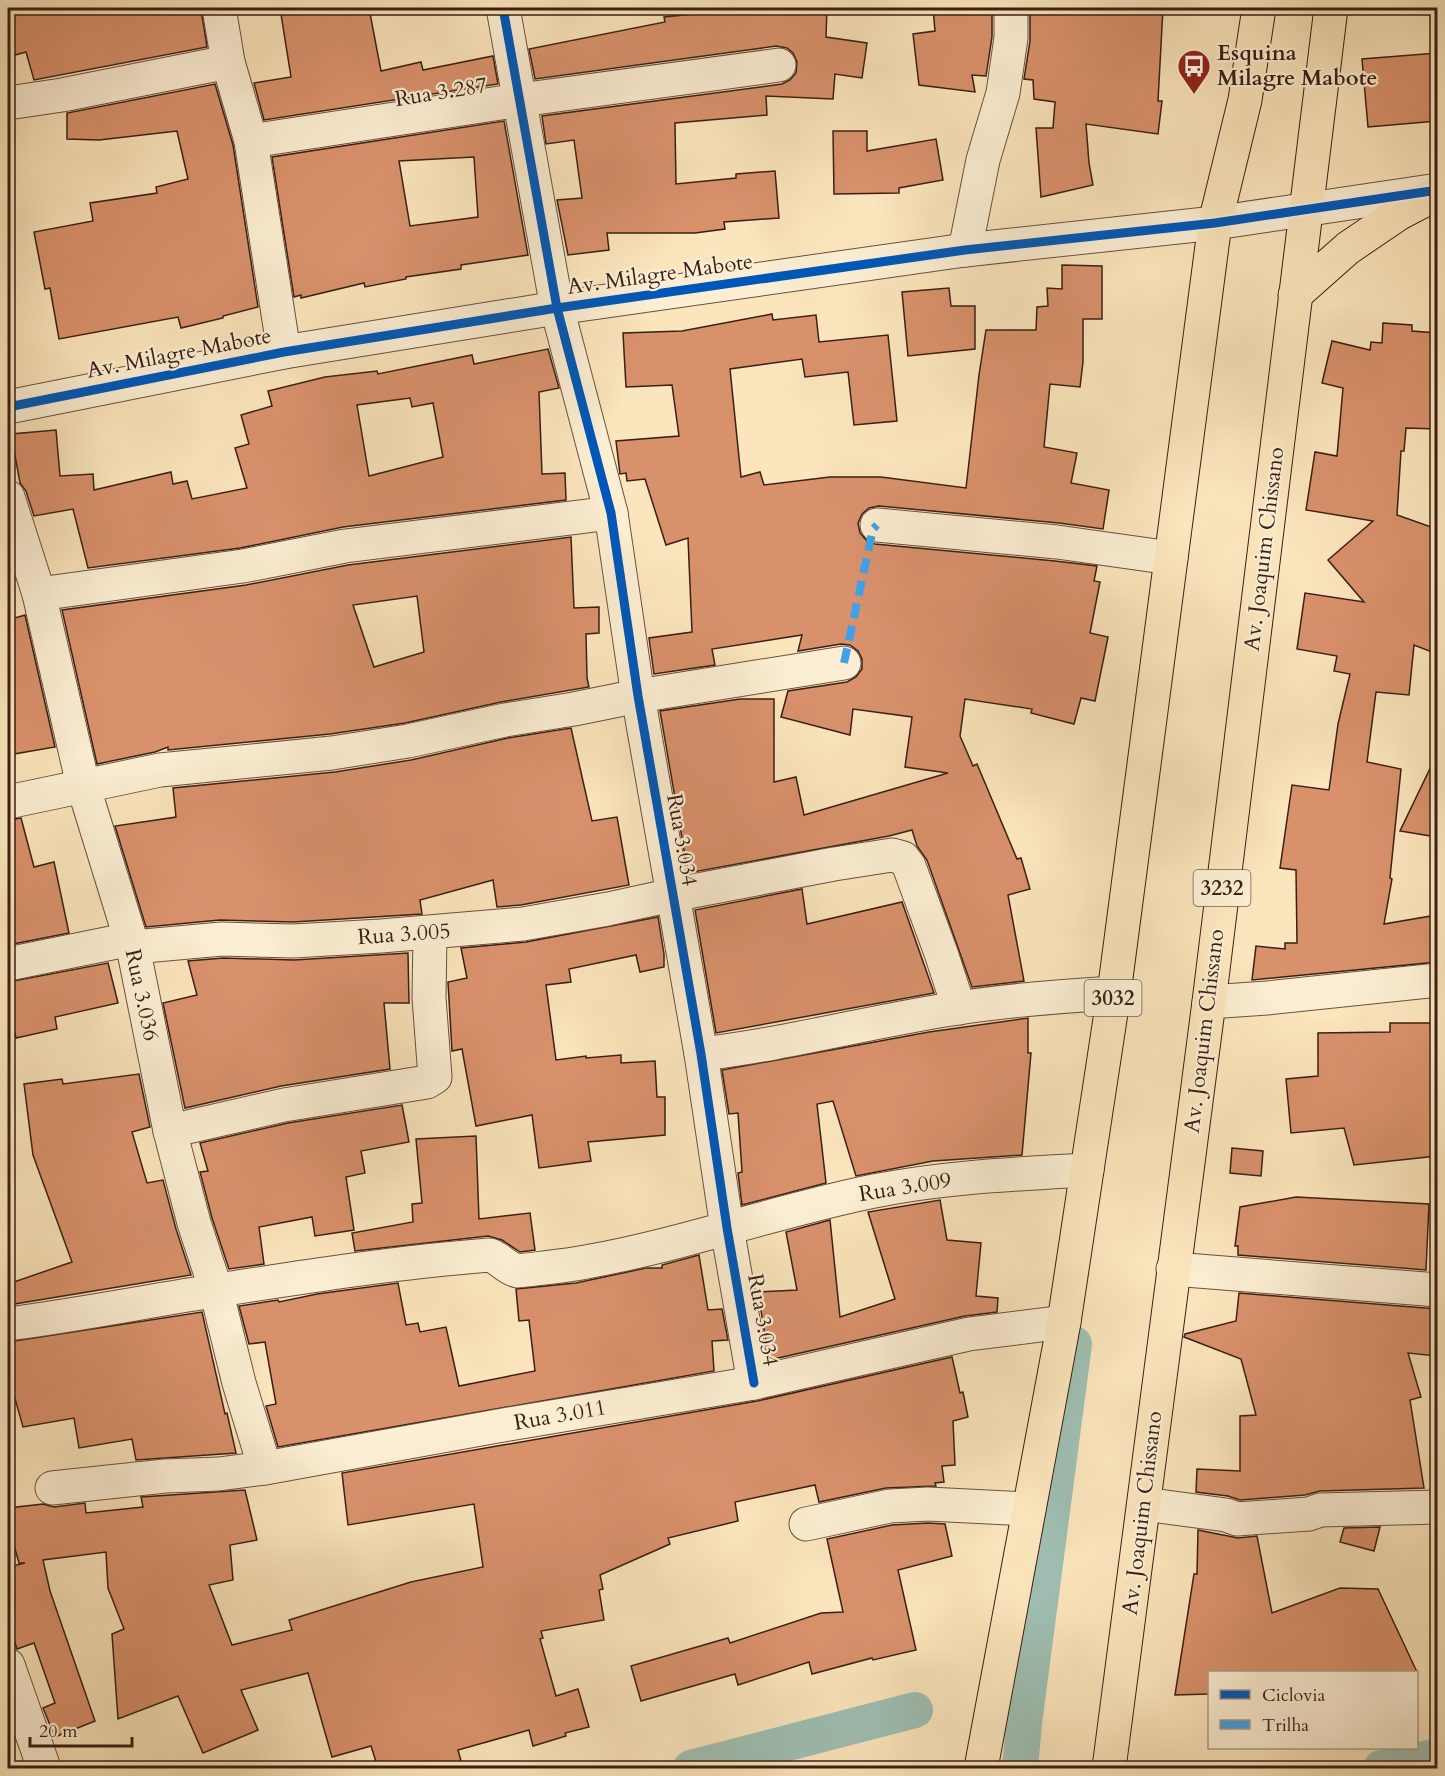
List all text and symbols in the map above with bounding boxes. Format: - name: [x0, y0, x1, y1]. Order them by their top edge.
- place label: Esquina Milagre Mabote: [1217, 38, 1377, 93]
- bus stop icon: Esquina Milagre Mabote: [1176, 48, 1212, 95]
- street label: Rua 3.287: [393, 70, 489, 114]
- street label: Av. Milagre Mabote: [565, 246, 755, 302]
- street label: Av. Milagre Mabote: [84, 320, 274, 386]
- street label: Av. Joaquim Chissano: [1237, 445, 1291, 653]
- street label: Rua 3.034: [659, 791, 705, 889]
- road number: 3232: [1194, 870, 1250, 906]
- street label: Rua 3.005: [356, 916, 452, 952]
- street label: Av. Joaquim Chissano: [1177, 927, 1231, 1135]
- street label: Rua 3.036: [118, 946, 166, 1044]
- road number: 3032: [1084, 980, 1142, 1016]
- street label: Rua 3.009: [857, 1165, 953, 1209]
- street label: Rua 3.034: [740, 1271, 786, 1369]
- street label: Rua 3.011: [511, 1392, 609, 1438]
- street label: Av. Joaquim Chissano: [1115, 1409, 1169, 1617]
- legend: [1208, 1671, 1418, 1749]
- text: Ciclovia: [1262, 1683, 1326, 1708]
- scale bar: [30, 1710, 132, 1748]
- text: Trilha: [1262, 1713, 1309, 1738]
- text: 20 m: [39, 1719, 78, 1744]

